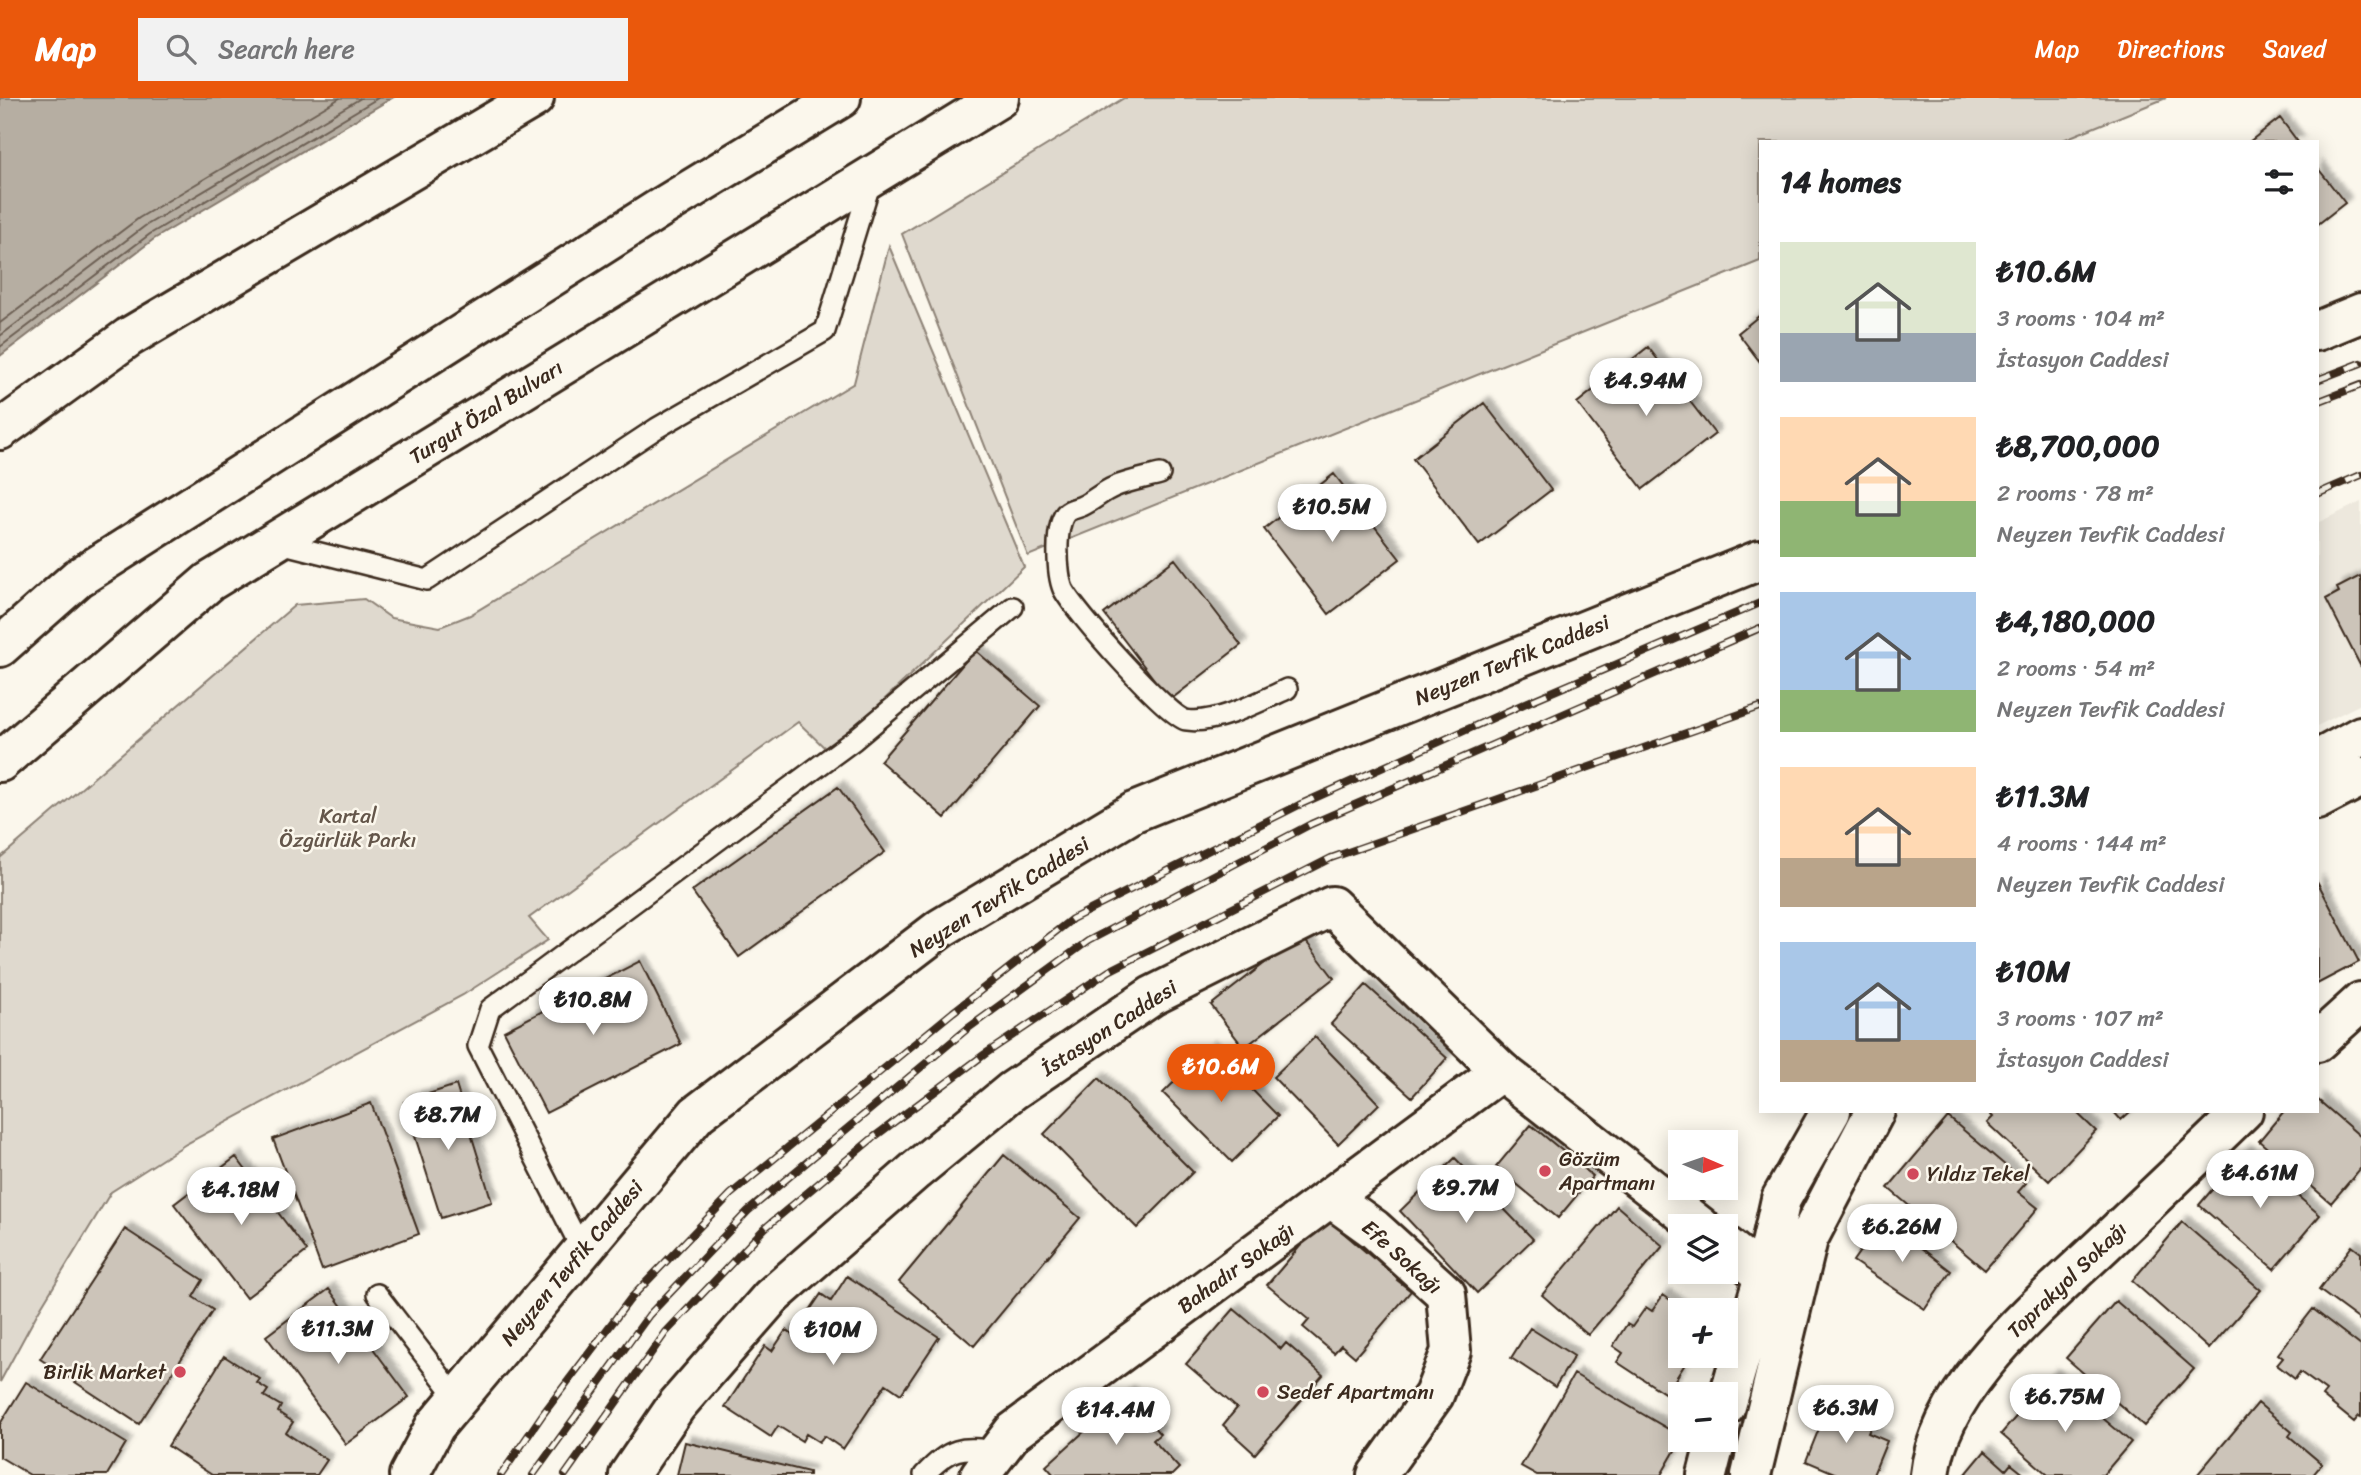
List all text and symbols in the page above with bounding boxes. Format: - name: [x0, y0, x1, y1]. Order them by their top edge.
- search box: [138, 18, 628, 81]
- text: Map: [35, 20, 96, 78]
- text: Search here: [218, 26, 355, 72]
- text: Map: [2035, 28, 2079, 70]
- text: Directions: [2117, 28, 2225, 70]
- text: Saved: [2263, 28, 2326, 70]
- icon: search: [162, 30, 200, 68]
- text: 14 homes: [1780, 155, 1901, 209]
- icon: filters: [2260, 163, 2298, 201]
- text: ₺10.6M: [1997, 244, 2096, 298]
- icon: home: [1836, 270, 1920, 354]
- text: 3 rooms · 104 m²: [1997, 298, 2165, 339]
- text: İstasyon Caddesi: [1997, 339, 2169, 380]
- street label: Turgut Özal Bulvarı: [401, 349, 571, 475]
- pin: ₺4.94M: [1589, 358, 1703, 418]
- text: ₺4.94M: [1605, 360, 1687, 401]
- text: ₺8,700,000: [1997, 419, 2160, 473]
- icon: home: [1836, 445, 1920, 529]
- text: 2 rooms · 78 m²: [1997, 473, 2154, 514]
- pin: ₺10.5M: [1275, 484, 1389, 544]
- text: ₺10.5M: [1294, 486, 1370, 527]
- text: Neyzen Tevfik Caddesi: [1997, 514, 2225, 555]
- text: ₺4,180,000: [1997, 594, 2155, 648]
- street label: Neyzen Tevfik Caddesi: [1409, 603, 1617, 717]
- icon: home: [1836, 620, 1920, 704]
- text: 2 rooms · 54 m²: [1997, 648, 2155, 689]
- text: Neyzen Tevfik Caddesi: [1997, 689, 2225, 730]
- text: ₺11.3M: [1997, 769, 2089, 823]
- icon: home: [1836, 795, 1920, 879]
- park label: Kartal Özgürlük Parkı: [280, 797, 417, 859]
- text: 4 rooms · 144 m²: [1997, 823, 2167, 864]
- street label: Neyzen Tevfik Caddesi: [901, 825, 1098, 968]
- text: Neyzen Tevfik Caddesi: [1997, 864, 2225, 905]
- text: ₺10M: [1997, 944, 2070, 998]
- street label: İstasyon Caddesi: [1032, 969, 1186, 1087]
- icon: home: [1836, 970, 1920, 1054]
- pin: ₺10.8M: [536, 978, 650, 1037]
- text: ₺10.8M: [555, 979, 631, 1020]
- text: 3 rooms · 107 m²: [1997, 998, 2164, 1039]
- text: İstasyon Caddesi: [1997, 1039, 2169, 1080]
- pin: ₺10.6M: [1164, 1044, 1278, 1104]
- text: ₺10.6M: [1183, 1046, 1259, 1087]
- pin: ₺8.7M: [399, 1093, 497, 1152]
- text: ₺8.7M: [415, 1094, 481, 1135]
- north arrow: [1668, 1130, 1738, 1200]
- map controls: [1668, 1130, 1738, 1452]
- place label: Gözüm Apartmanı: [1558, 1140, 1655, 1202]
- pin: ₺4.61M: [2203, 1150, 2317, 1210]
- text: ₺4.61M: [2222, 1152, 2298, 1193]
- place label: Yıldız Tekel: [1927, 1155, 2031, 1193]
- marker: Gözüm Apartmanı: [1537, 1163, 1553, 1179]
- pin: ₺9.7M: [1417, 1166, 1515, 1225]
- marker: Yıldız Tekel: [1905, 1166, 1921, 1182]
- text: ₺9.7M: [1433, 1167, 1499, 1208]
- pin: ₺4.18M: [184, 1168, 298, 1227]
- text: ₺4.18M: [203, 1169, 279, 1210]
- street label: Neyzen Tevfik Caddesi: [491, 1170, 654, 1355]
- pin: ₺6.26M: [1845, 1204, 1959, 1264]
- text: ₺6.26M: [1863, 1206, 1941, 1247]
- street label: Efe Sokağı: [1352, 1210, 1452, 1304]
- street label: Bahadır Sokağı: [1169, 1212, 1303, 1324]
- street label: Toprakyol Sokağı: [1997, 1212, 2137, 1348]
- button: layers: [1668, 1214, 1738, 1284]
- button: +: [1668, 1298, 1738, 1368]
- pin: ₺11.3M: [281, 1306, 395, 1366]
- text: ₺11.3M: [303, 1308, 373, 1349]
- pin: ₺10M: [792, 1308, 874, 1367]
- text: ₺10M: [805, 1309, 861, 1350]
- place label: Birlik Market: [43, 1353, 168, 1391]
- marker: Birlik Market: [172, 1364, 188, 1380]
- place label: Sedef Apartmanı: [1277, 1373, 1435, 1411]
- pin: ₺6.75M: [2008, 1374, 2122, 1434]
- text: ₺6.75M: [2026, 1376, 2104, 1417]
- button: −: [1668, 1382, 1738, 1452]
- marker: Sedef Apartmanı: [1255, 1384, 1271, 1400]
- pin: ₺6.3M: [1797, 1386, 1895, 1445]
- text: ₺6.3M: [1814, 1387, 1878, 1428]
- pin: ₺14.4M: [1059, 1388, 1173, 1447]
- text: ₺14.4M: [1077, 1389, 1155, 1430]

